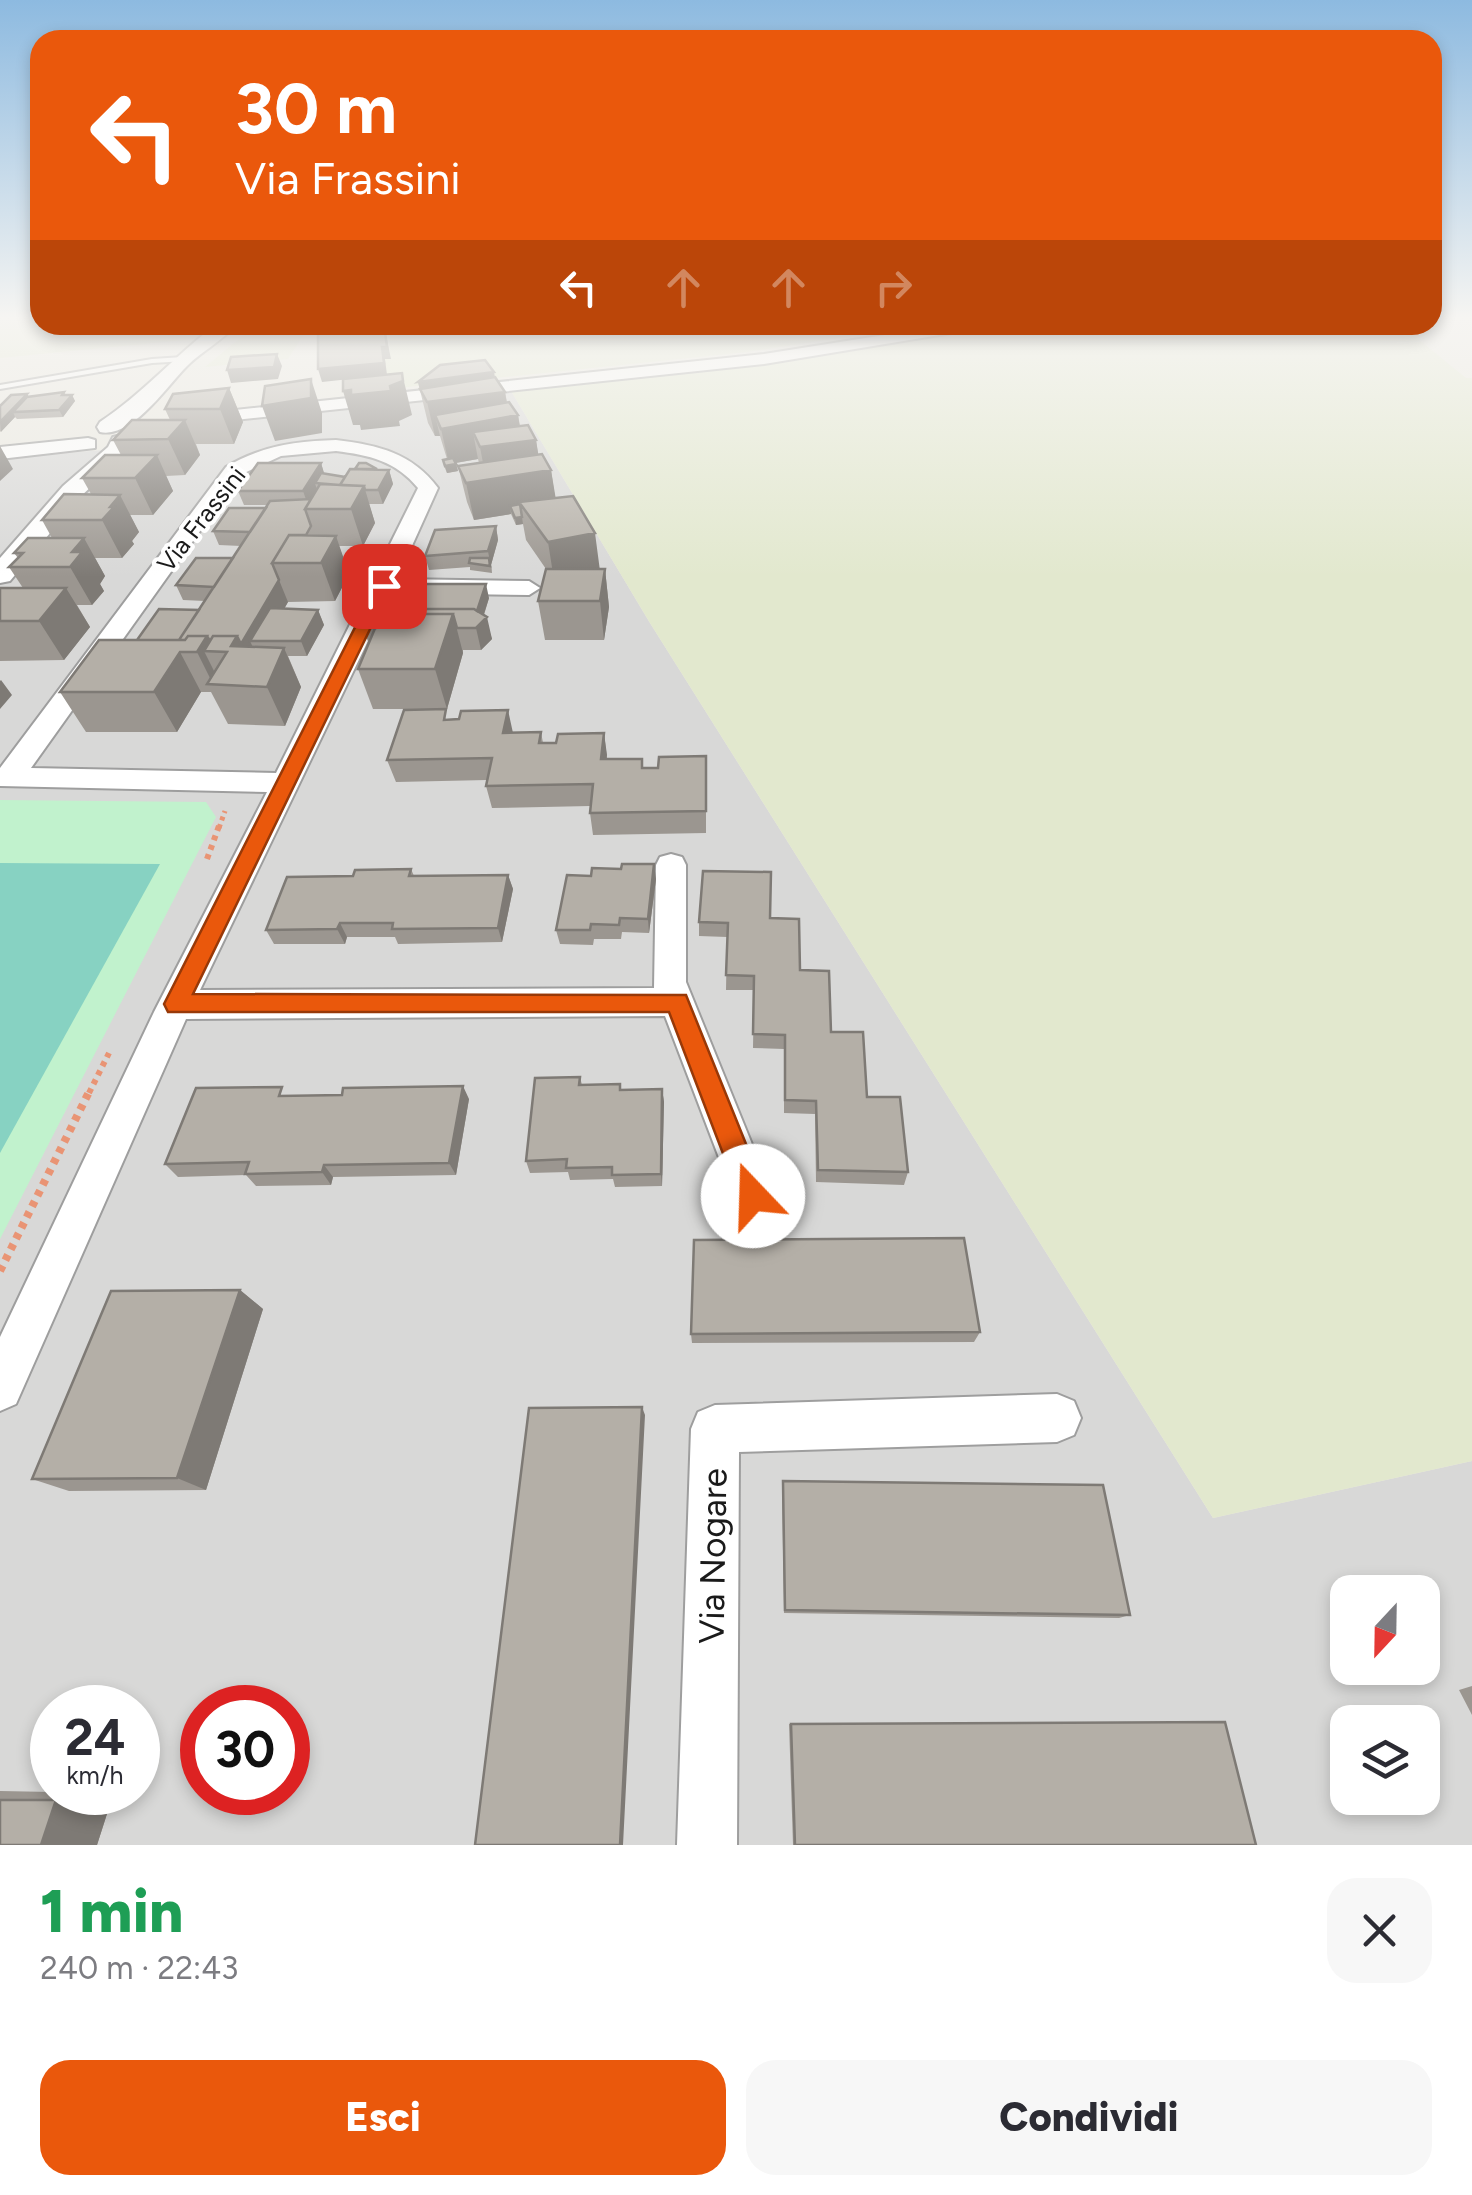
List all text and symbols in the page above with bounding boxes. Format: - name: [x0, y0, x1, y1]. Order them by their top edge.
- text: 30 m: [235, 66, 397, 151]
- icon: left: [70, 70, 200, 200]
- text: Via Frassini: [235, 151, 461, 205]
- icon: left: [551, 260, 606, 315]
- icon: ahead: [656, 260, 711, 315]
- icon: ahead: [761, 260, 816, 315]
- icon: right: [866, 260, 921, 315]
- street label: Via Frassini: [151, 460, 251, 578]
- pin: [342, 544, 427, 629]
- icon: arrive: [357, 559, 412, 614]
- position arrow: [701, 1144, 805, 1248]
- street label: Via Nogare: [690, 1468, 736, 1644]
- north arrow: [1330, 1575, 1440, 1685]
- map controls: [1330, 1575, 1440, 1815]
- speed limit sign: 30: [180, 1685, 310, 1815]
- button: layers: [1330, 1705, 1440, 1815]
- text: 24: [65, 1707, 125, 1768]
- text: km/h: [66, 1760, 124, 1790]
- text: 1 min: [40, 1875, 183, 1947]
- button: close: [1327, 1878, 1432, 1983]
- text: 240 m · 22:43: [40, 1949, 239, 1987]
- button: Esci: [40, 2060, 726, 2175]
- button: Condividi: [746, 2060, 1432, 2175]

